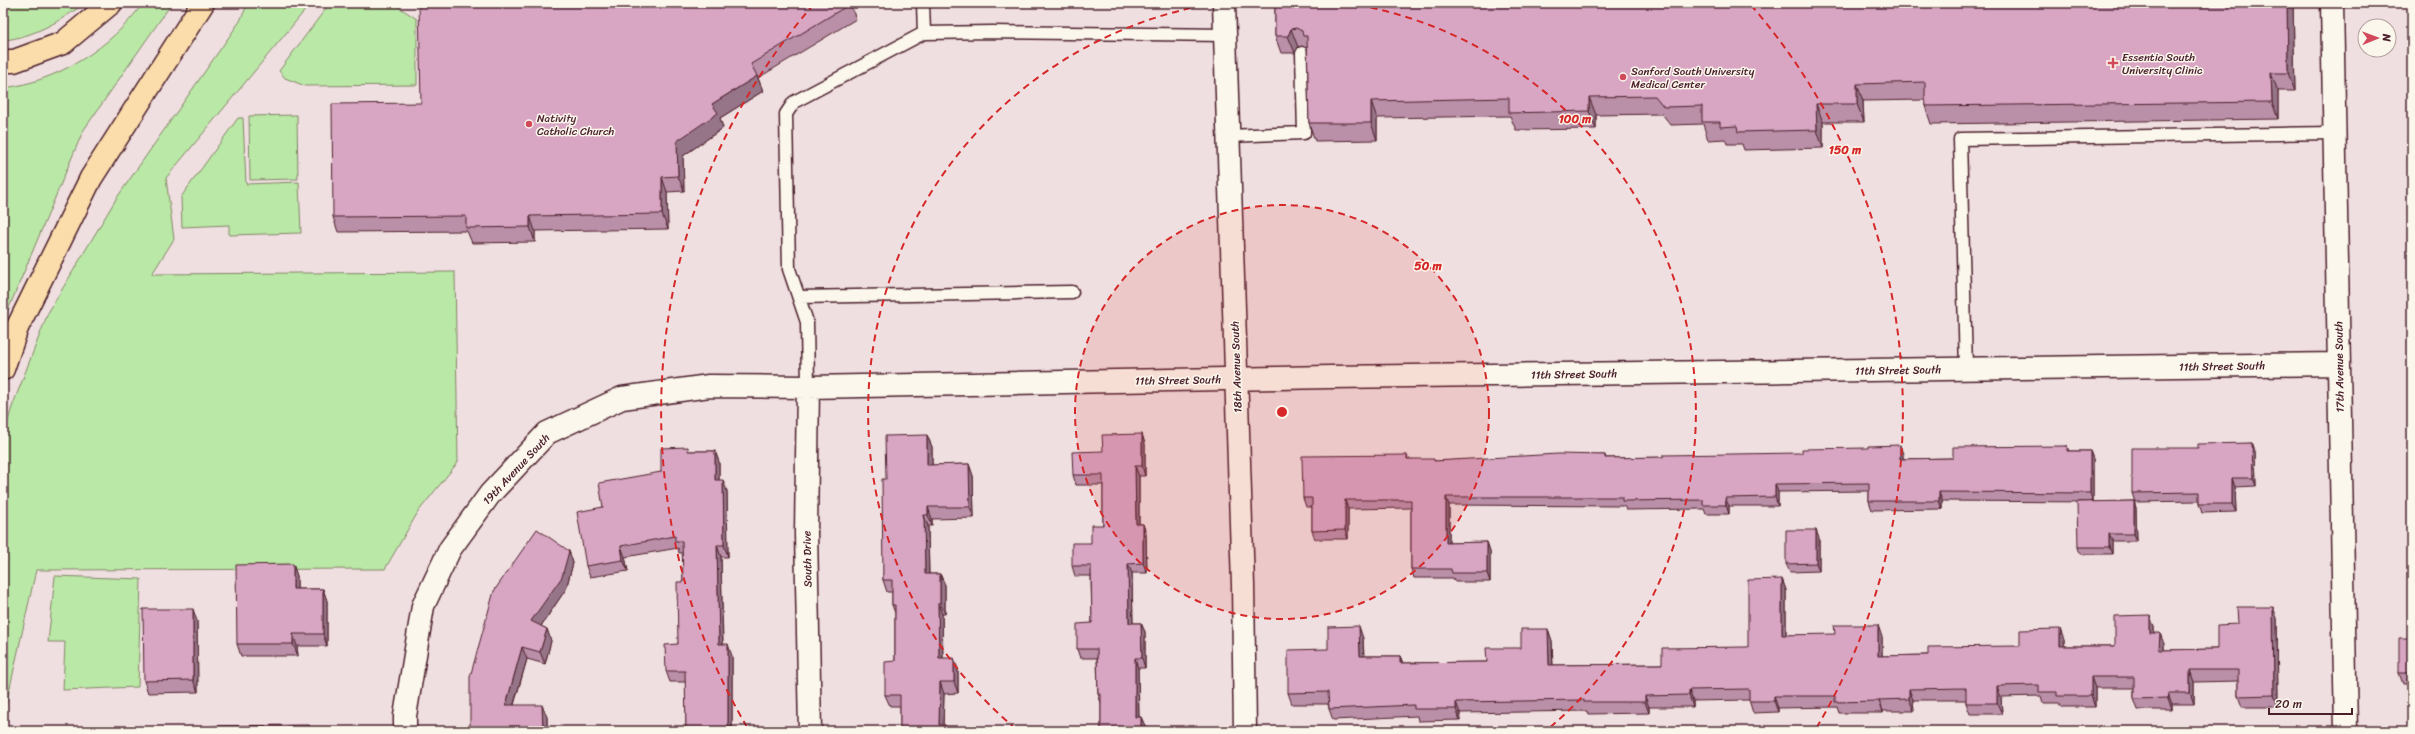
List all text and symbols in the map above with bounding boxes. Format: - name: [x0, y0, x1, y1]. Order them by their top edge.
- north arrow: [2357, 18, 2397, 58]
- text: N: [2377, 33, 2396, 42]
- place label: Essentia South University Clinic: [2122, 48, 2203, 80]
- marker: Essentia South University Clinic: [2107, 57, 2119, 69]
- place label: Sanford South University Medical Center: [1631, 62, 1755, 94]
- marker: Sanford South University Medical Center: [1618, 72, 1628, 82]
- text: 100 m: [1559, 108, 1592, 130]
- place label: Nativity Catholic Church: [537, 109, 615, 141]
- marker: Nativity Catholic Church: [524, 119, 534, 129]
- text: 150 m: [1829, 139, 1862, 161]
- text: 50 m: [1414, 255, 1442, 277]
- street label: 18th Avenue South: [1225, 321, 1248, 413]
- street label: 17th Avenue South: [2329, 321, 2350, 413]
- street label: 11th Street South: [2179, 356, 2265, 377]
- street label: 11th Street South: [1855, 360, 1941, 381]
- street label: 11th Street South: [1531, 364, 1617, 385]
- street label: 11th Street South: [1135, 370, 1221, 391]
- centre of rings: [1275, 405, 1289, 419]
- street label: 19th Avenue South: [478, 429, 555, 509]
- street label: South Drive: [798, 530, 817, 588]
- scale bar: [2269, 690, 2352, 716]
- text: 20 m: [2275, 693, 2302, 715]

